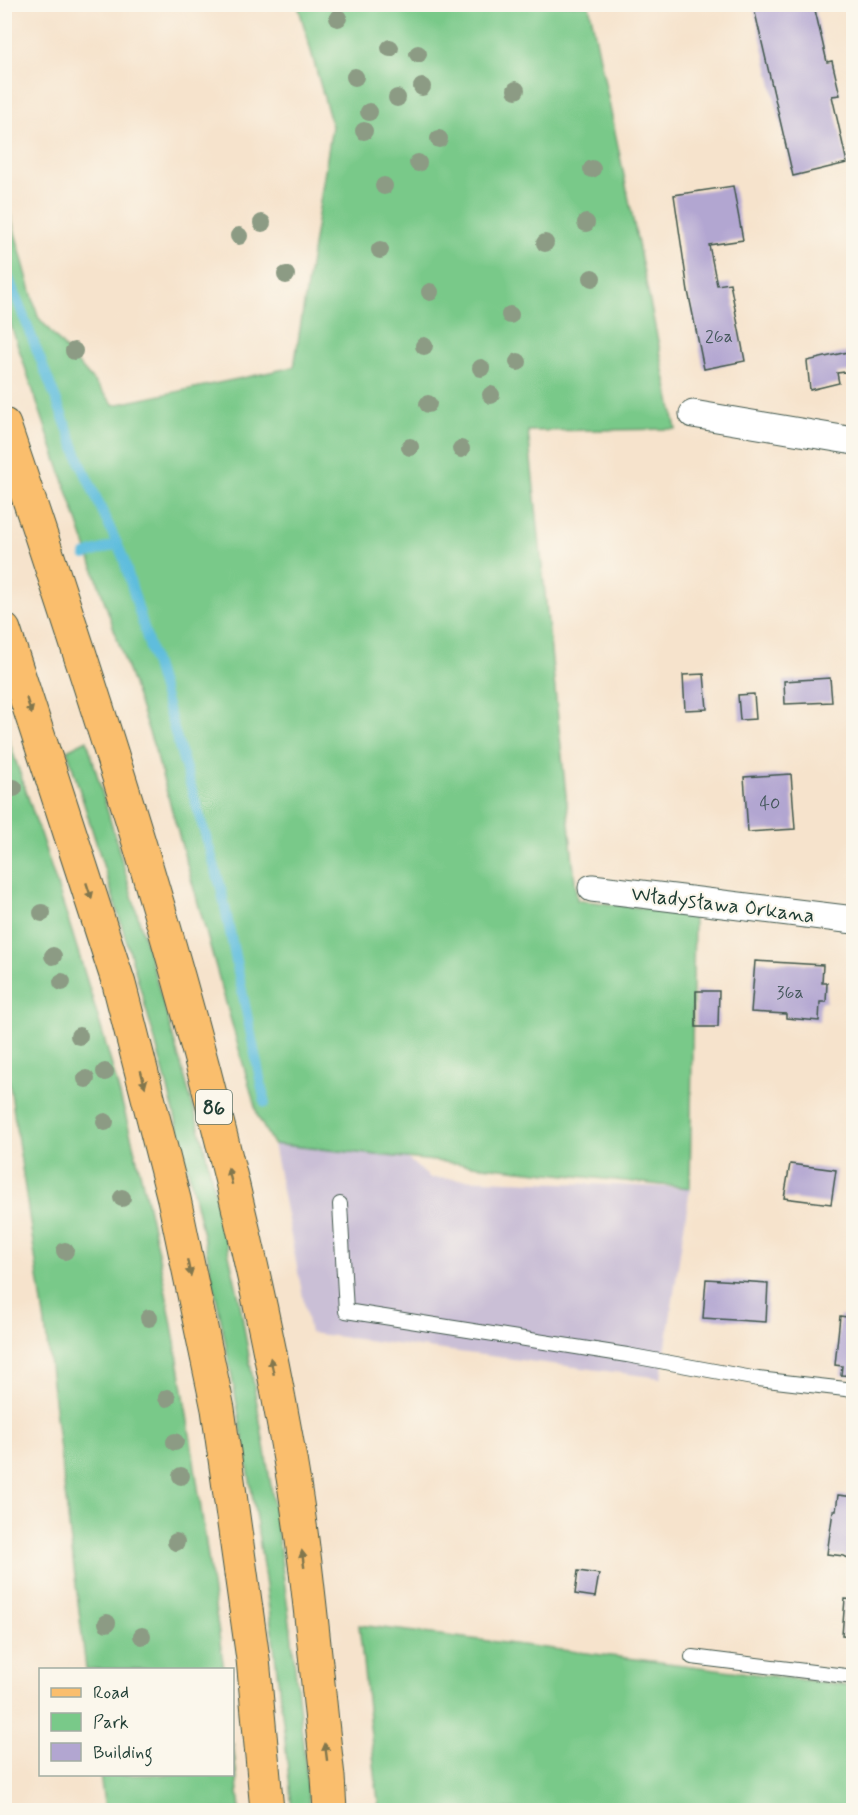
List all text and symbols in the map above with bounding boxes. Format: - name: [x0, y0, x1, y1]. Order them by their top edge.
- house number: 26a: [705, 325, 733, 349]
- one-way arrow: [25, 697, 34, 715]
- house number: 40: [760, 792, 780, 816]
- street label: Władysława Orkana: [630, 880, 816, 930]
- one-way arrow: [84, 882, 94, 900]
- house number: 36a: [776, 981, 804, 1005]
- one-way arrow: [139, 1070, 148, 1088]
- road number: 86: [196, 1090, 232, 1124]
- one-way arrow: [225, 1166, 235, 1185]
- one-way arrow: [185, 1259, 194, 1278]
- one-way arrow: [267, 1356, 276, 1375]
- one-way arrow: [298, 1549, 307, 1568]
- legend: [39, 1668, 234, 1776]
- text: Road: [93, 1681, 129, 1705]
- text: Park: [93, 1711, 129, 1735]
- text: Building: [93, 1741, 153, 1767]
- one-way arrow: [321, 1743, 330, 1762]

